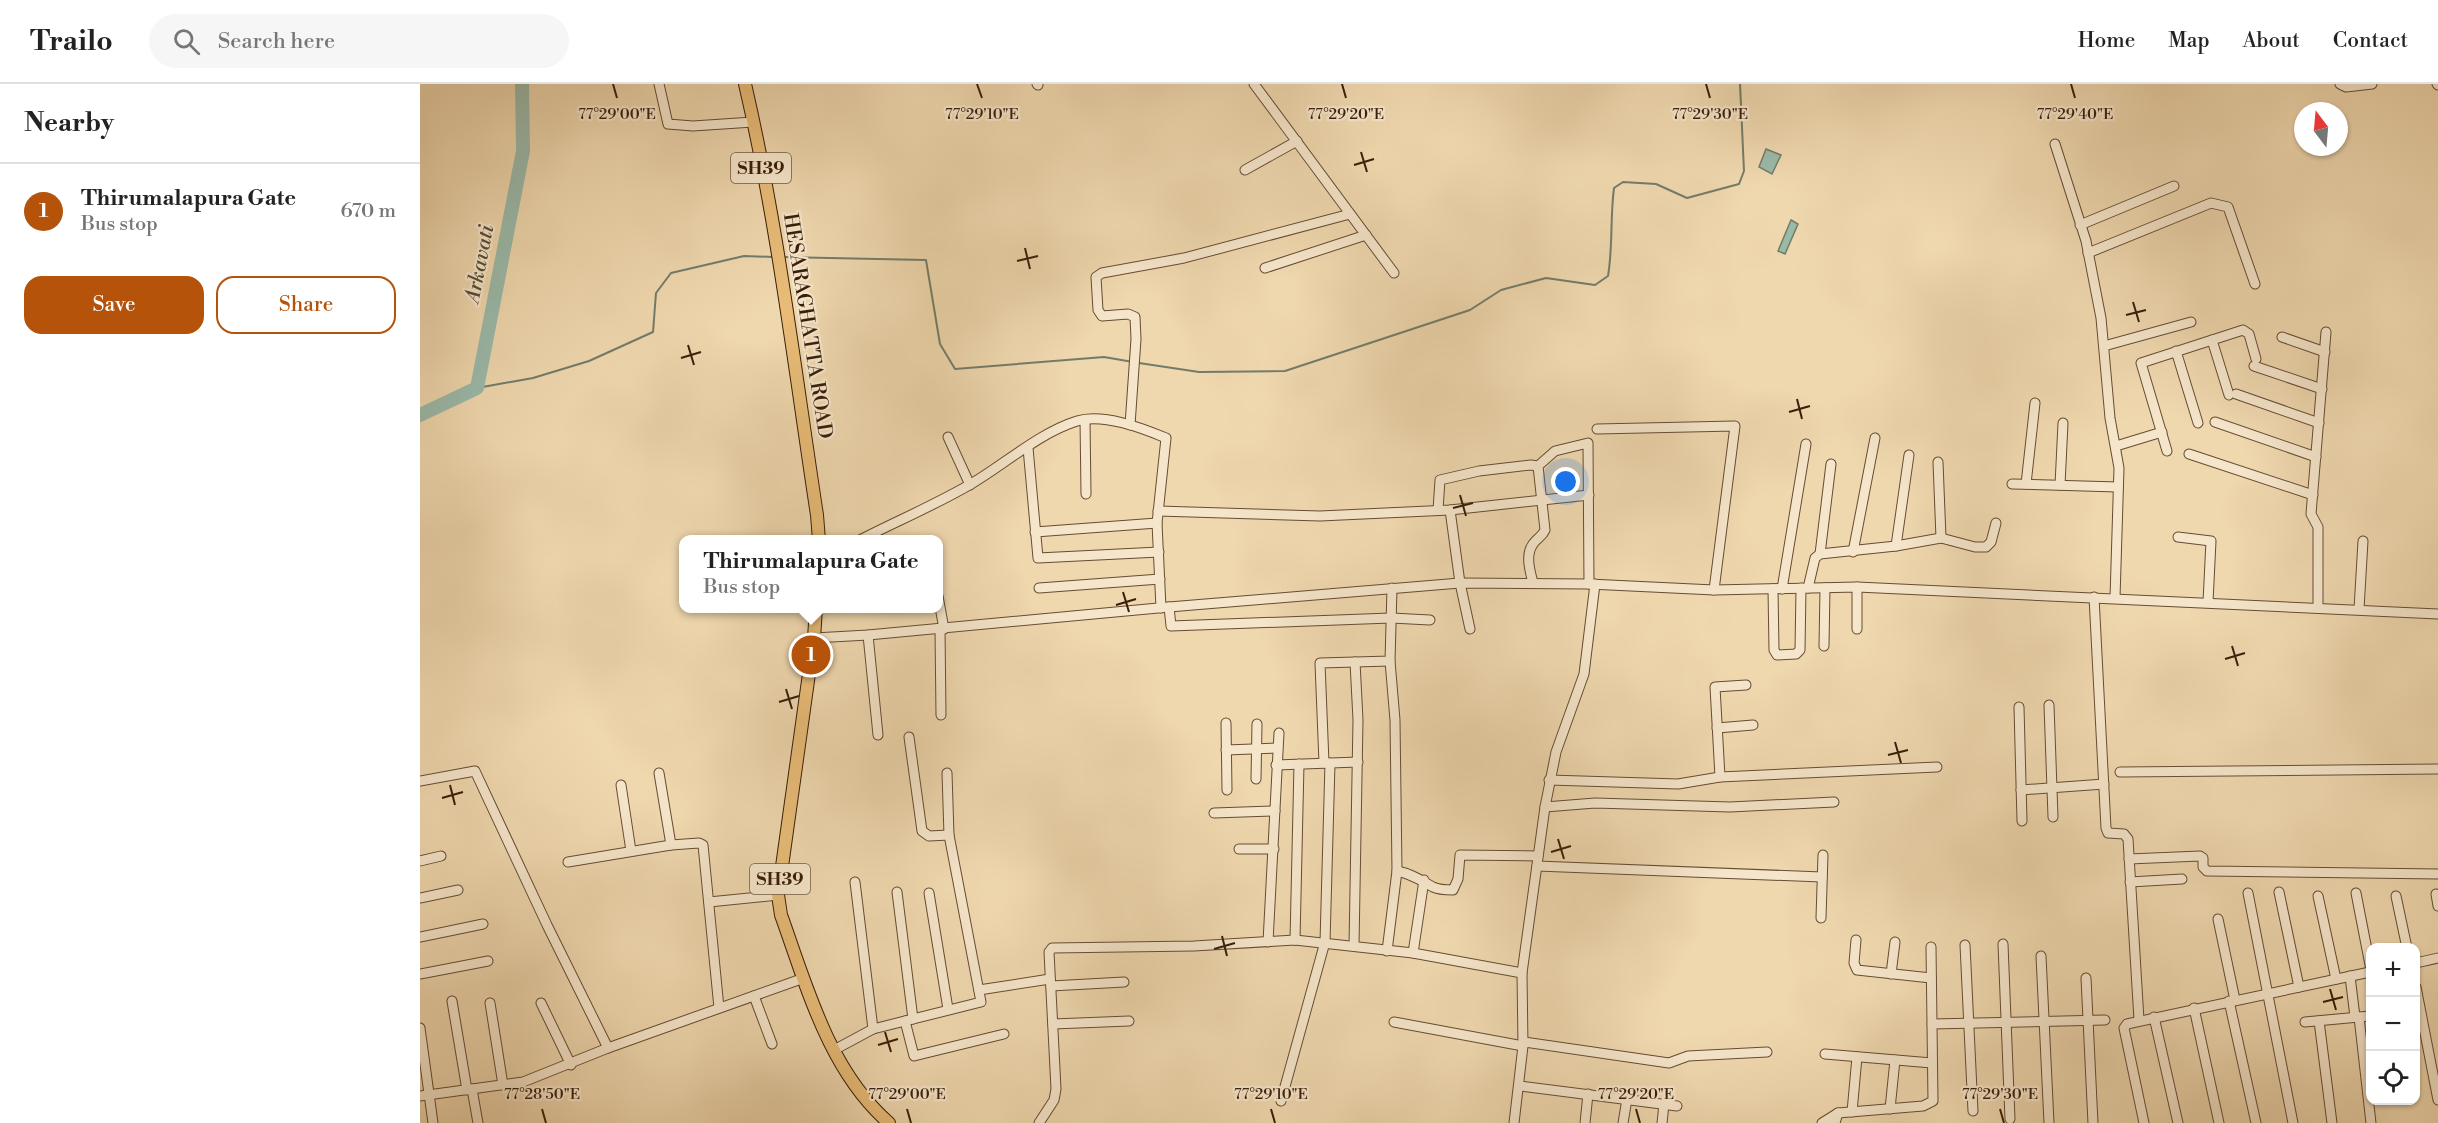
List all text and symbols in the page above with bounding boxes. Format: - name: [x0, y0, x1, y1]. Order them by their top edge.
- search box: [149, 14, 569, 68]
- text: Trailo: [30, 24, 113, 59]
- icon: search: [170, 25, 203, 58]
- text: Search here: [218, 28, 335, 55]
- text: Home: [2078, 28, 2135, 54]
- text: Map: [2168, 28, 2210, 54]
- text: About: [2243, 28, 2300, 54]
- text: Contact: [2333, 28, 2408, 54]
- north arrow: [2294, 102, 2348, 156]
- text: 77°29'00"E: [578, 105, 656, 124]
- text: 77°29'10"E: [945, 105, 1019, 124]
- text: 77°29'20"E: [1308, 105, 1384, 124]
- text: 77°29'30"E: [1672, 105, 1748, 124]
- text: 77°29'40"E: [2037, 105, 2113, 124]
- text: Nearby: [24, 107, 114, 139]
- road number: SH39: [731, 153, 791, 183]
- text: Thirumalapura Gate: [81, 185, 296, 212]
- text: 1: [39, 199, 48, 224]
- text: 670 m: [340, 199, 396, 224]
- street label: HESARAGHATTA ROAD: [777, 211, 837, 441]
- text: Bus stop: [81, 212, 158, 237]
- water label: Arkavati: [459, 222, 500, 307]
- button: Save: [24, 276, 204, 334]
- button: Share: [216, 276, 396, 334]
- your location: [1551, 467, 1580, 496]
- popup: [679, 535, 943, 613]
- text: Thirumalapura Gate: [703, 548, 919, 575]
- text: Bus stop: [703, 575, 780, 600]
- pin: 1: [792, 632, 830, 678]
- road number: SH39: [750, 864, 810, 894]
- map controls: [2366, 943, 2420, 1105]
- button: +: [2366, 943, 2420, 997]
- button: −: [2366, 997, 2420, 1051]
- button: locate: [2366, 1051, 2420, 1105]
- text: 77°28'50"E: [504, 1085, 580, 1104]
- text: 77°29'00"E: [868, 1085, 946, 1104]
- text: 77°29'10"E: [1234, 1085, 1308, 1104]
- text: 77°29'20"E: [1598, 1085, 1674, 1104]
- text: 77°29'30"E: [1962, 1085, 2038, 1104]

